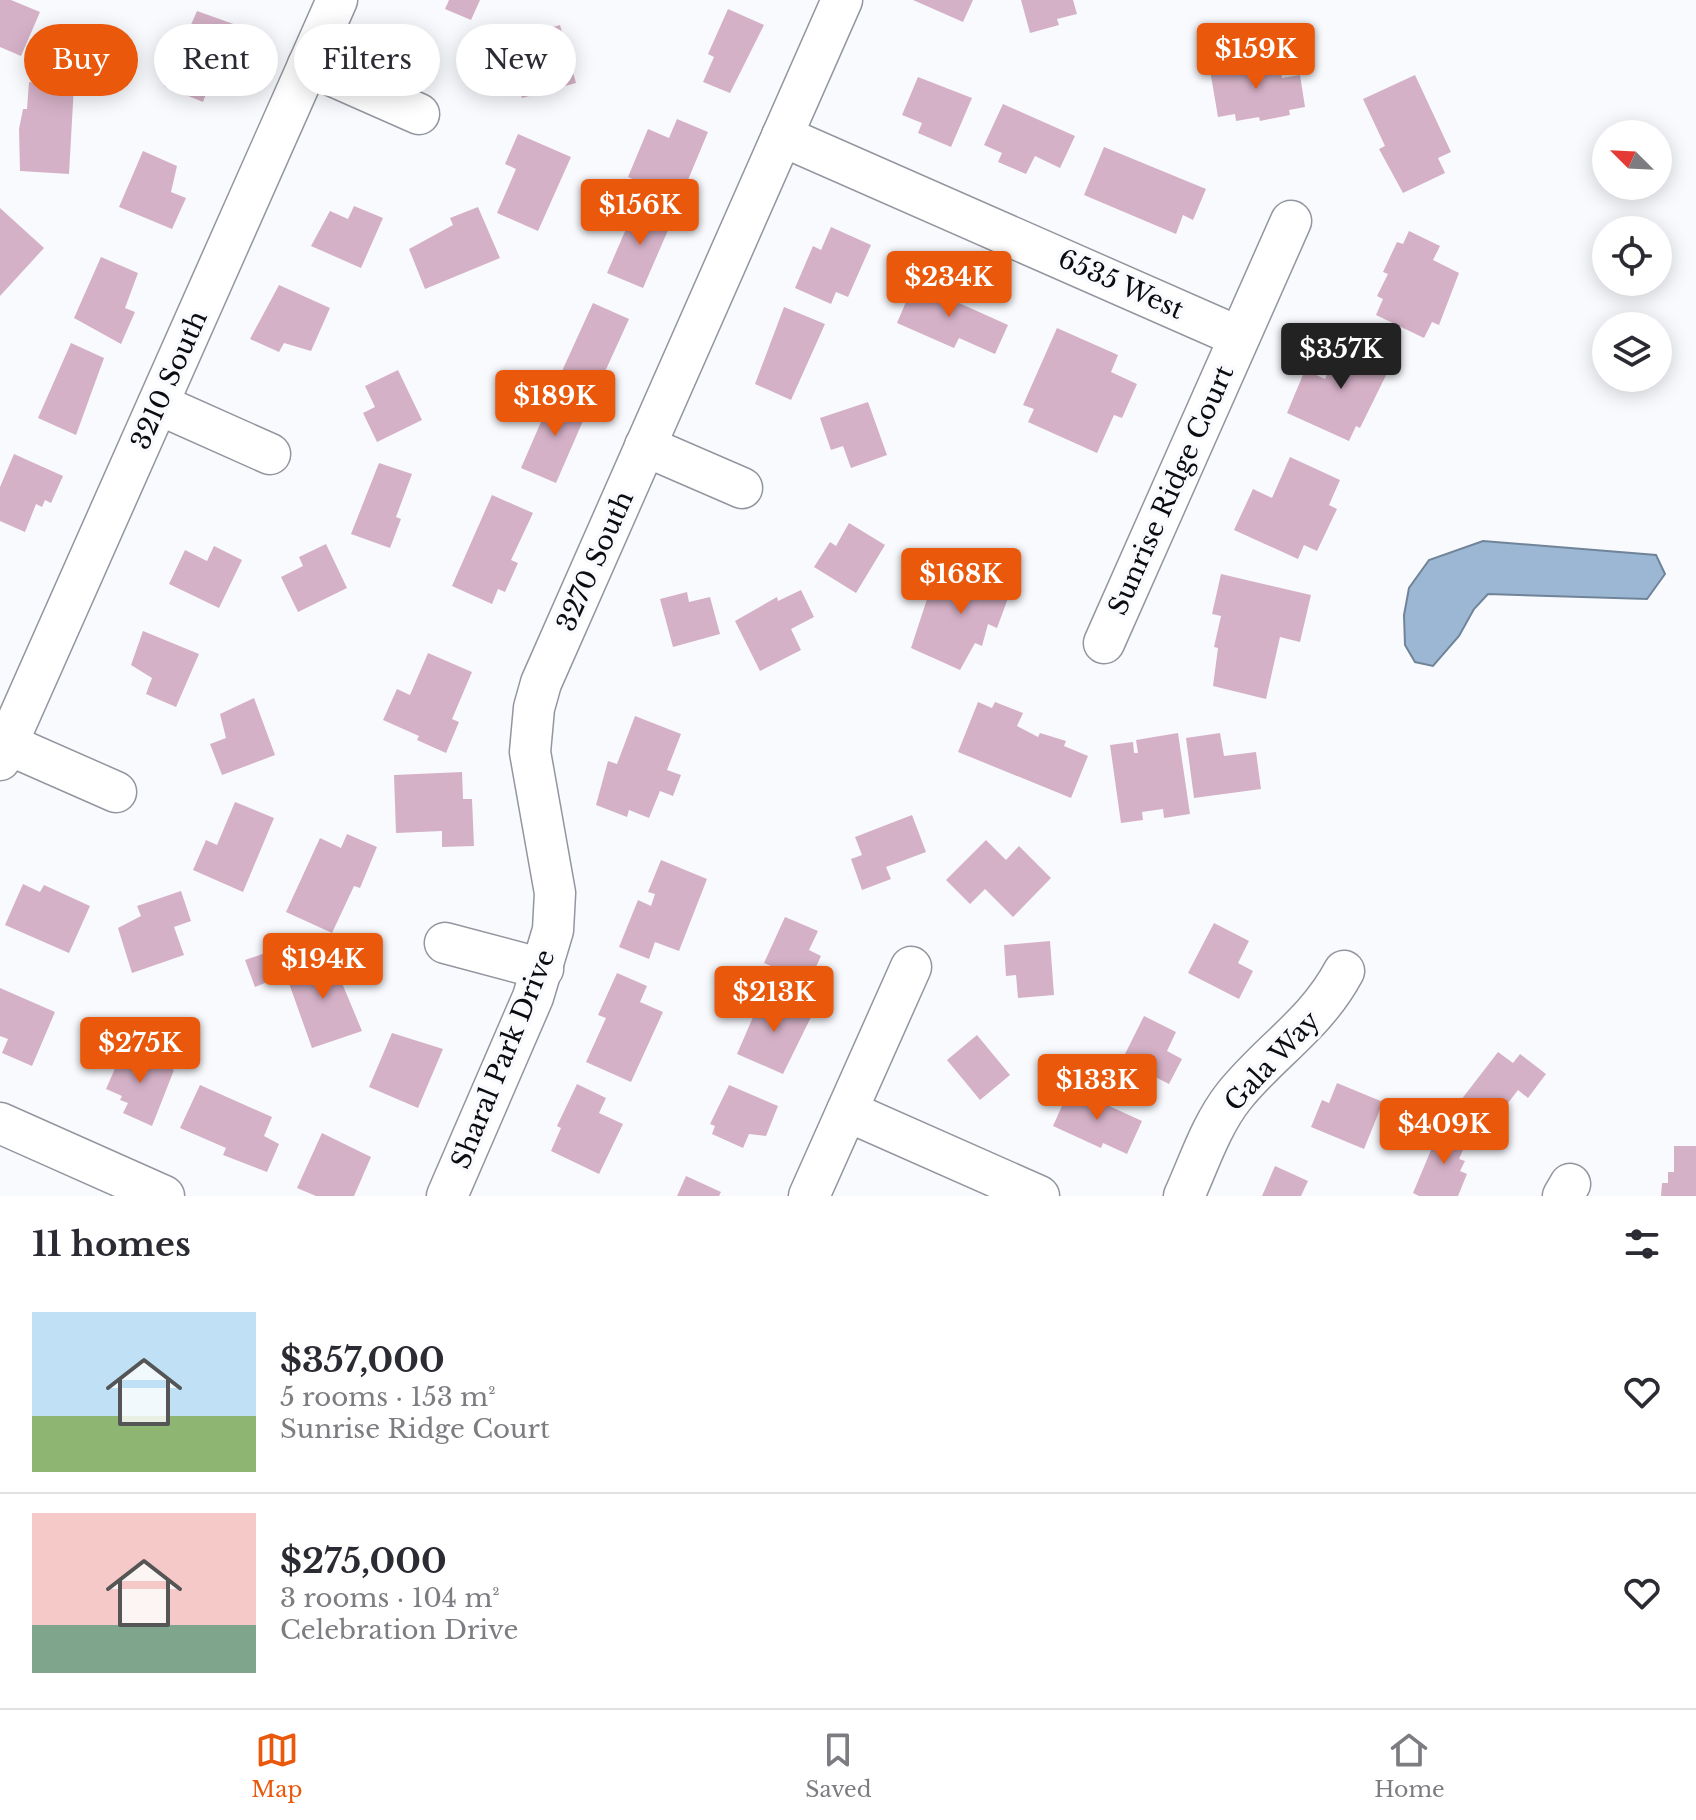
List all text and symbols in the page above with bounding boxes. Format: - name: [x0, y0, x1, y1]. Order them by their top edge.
- pin: $159K: [1200, 23, 1312, 91]
- chip: Buy: [24, 24, 138, 96]
- chip: Rent: [154, 24, 278, 96]
- chip: Filters: [294, 24, 440, 96]
- chip: New: [456, 24, 576, 96]
- text: $159K: [1215, 33, 1297, 65]
- north arrow: [1592, 120, 1672, 200]
- map controls: [1592, 120, 1672, 392]
- pin: $156K: [584, 179, 696, 247]
- text: $156K: [599, 189, 681, 221]
- button: locate: [1592, 216, 1672, 296]
- street label: 6535 West: [1053, 242, 1189, 326]
- pin: $234K: [893, 251, 1005, 319]
- text: $234K: [905, 261, 993, 293]
- street label: 3210 South: [124, 306, 214, 454]
- button: layers: [1592, 312, 1672, 392]
- pin: $357K: [1285, 323, 1397, 391]
- text: $357K: [1299, 333, 1383, 365]
- street label: Sunrise Ridge Court: [1102, 360, 1241, 620]
- pin: $189K: [499, 370, 611, 438]
- text: $189K: [513, 380, 597, 412]
- street label: 3270 South: [550, 486, 640, 636]
- pin: $168K: [905, 548, 1017, 616]
- text: $168K: [919, 558, 1003, 590]
- pin: $194K: [267, 933, 379, 1001]
- text: $194K: [281, 943, 365, 975]
- street label: Sharal Park Drive: [444, 945, 562, 1173]
- pin: $213K: [718, 966, 830, 1034]
- text: $213K: [733, 976, 815, 1008]
- street label: Gala Way: [1218, 1004, 1327, 1118]
- pin: $275K: [84, 1017, 196, 1085]
- text: $275K: [98, 1027, 182, 1059]
- pin: $133K: [1041, 1054, 1153, 1122]
- text: $133K: [1056, 1064, 1138, 1096]
- pin: $409K: [1388, 1098, 1500, 1166]
- text: $409K: [1398, 1108, 1490, 1140]
- icon: filters: [1620, 1222, 1664, 1266]
- text: 11 homes: [32, 1223, 191, 1265]
- text: $357,000: [280, 1339, 445, 1381]
- icon: home: [96, 1344, 192, 1440]
- icon: heart: [1620, 1370, 1664, 1414]
- text: 5 rooms · 153 m²: [280, 1381, 496, 1413]
- text: Sunrise Ridge Court: [280, 1413, 550, 1445]
- text: $275,000: [280, 1540, 447, 1582]
- icon: home: [96, 1545, 192, 1641]
- icon: heart: [1620, 1571, 1664, 1615]
- text: 3 rooms · 104 m²: [280, 1582, 500, 1614]
- text: Celebration Drive: [280, 1614, 518, 1646]
- tab: Map: [251, 1728, 302, 1803]
- tab: Saved: [805, 1728, 872, 1803]
- tab: Home: [1374, 1728, 1445, 1803]

